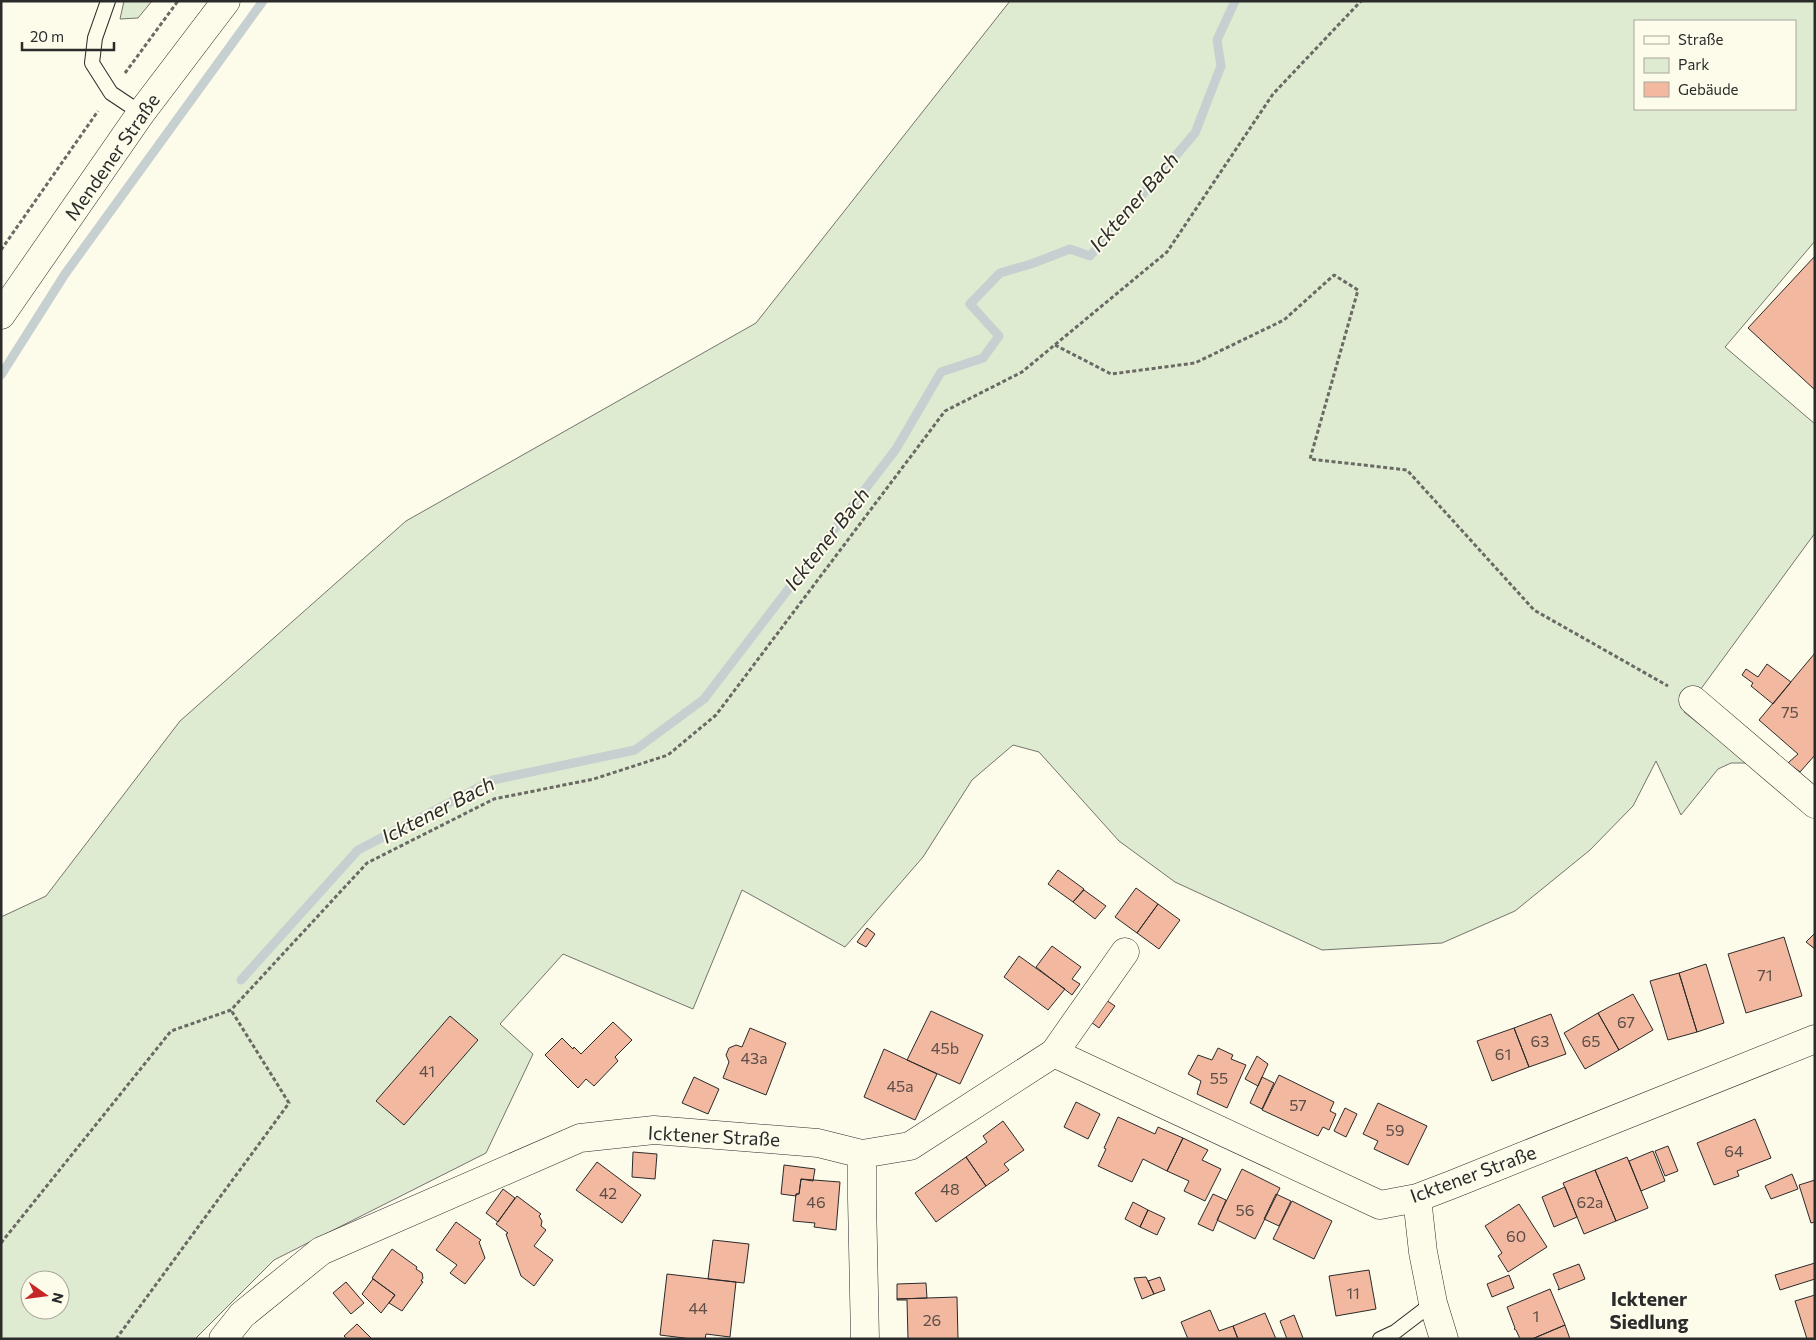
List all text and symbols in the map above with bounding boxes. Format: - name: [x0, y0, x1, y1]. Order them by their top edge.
- scale bar: [22, 20, 115, 52]
- legend: [1634, 20, 1796, 110]
- text: 20 m: [30, 27, 64, 45]
- text: Straße: [1678, 30, 1724, 48]
- text: Park: [1678, 55, 1709, 73]
- text: Gebäude: [1678, 80, 1739, 98]
- street label: Mendener Straße: [59, 89, 164, 225]
- water label: Icktener Bach: [1084, 147, 1183, 256]
- water label: Icktener Bach: [779, 482, 874, 594]
- house number: 75: [1781, 702, 1799, 721]
- water label: Icktener Bach: [377, 770, 498, 848]
- house number: 71: [1757, 965, 1773, 984]
- house number: 67: [1617, 1012, 1635, 1031]
- house number: 63: [1531, 1031, 1549, 1050]
- house number: 65: [1582, 1031, 1600, 1050]
- house number: 45b: [931, 1038, 959, 1057]
- house number: 61: [1495, 1044, 1511, 1063]
- house number: 43a: [740, 1048, 768, 1067]
- house number: 41: [419, 1061, 435, 1080]
- house number: 55: [1210, 1068, 1228, 1087]
- house number: 45a: [886, 1076, 914, 1095]
- house number: 57: [1289, 1095, 1307, 1114]
- house number: 59: [1386, 1120, 1404, 1139]
- street label: Icktener Straße: [647, 1121, 781, 1150]
- street label: Icktener Straße: [1407, 1140, 1539, 1207]
- house number: 64: [1724, 1141, 1744, 1160]
- house number: 48: [940, 1179, 960, 1198]
- house number: 42: [599, 1183, 617, 1202]
- house number: 46: [806, 1192, 826, 1211]
- house number: 62a: [1577, 1192, 1603, 1211]
- house number: 56: [1236, 1200, 1254, 1219]
- house number: 60: [1506, 1226, 1526, 1245]
- north arrow: [20, 1270, 70, 1320]
- house number: 11: [1346, 1283, 1360, 1302]
- district label: Icktener Siedlung: [1609, 1286, 1689, 1333]
- text: N: [49, 1291, 68, 1305]
- house number: 44: [688, 1298, 708, 1317]
- house number: 1: [1533, 1306, 1539, 1325]
- house number: 26: [923, 1310, 941, 1329]

